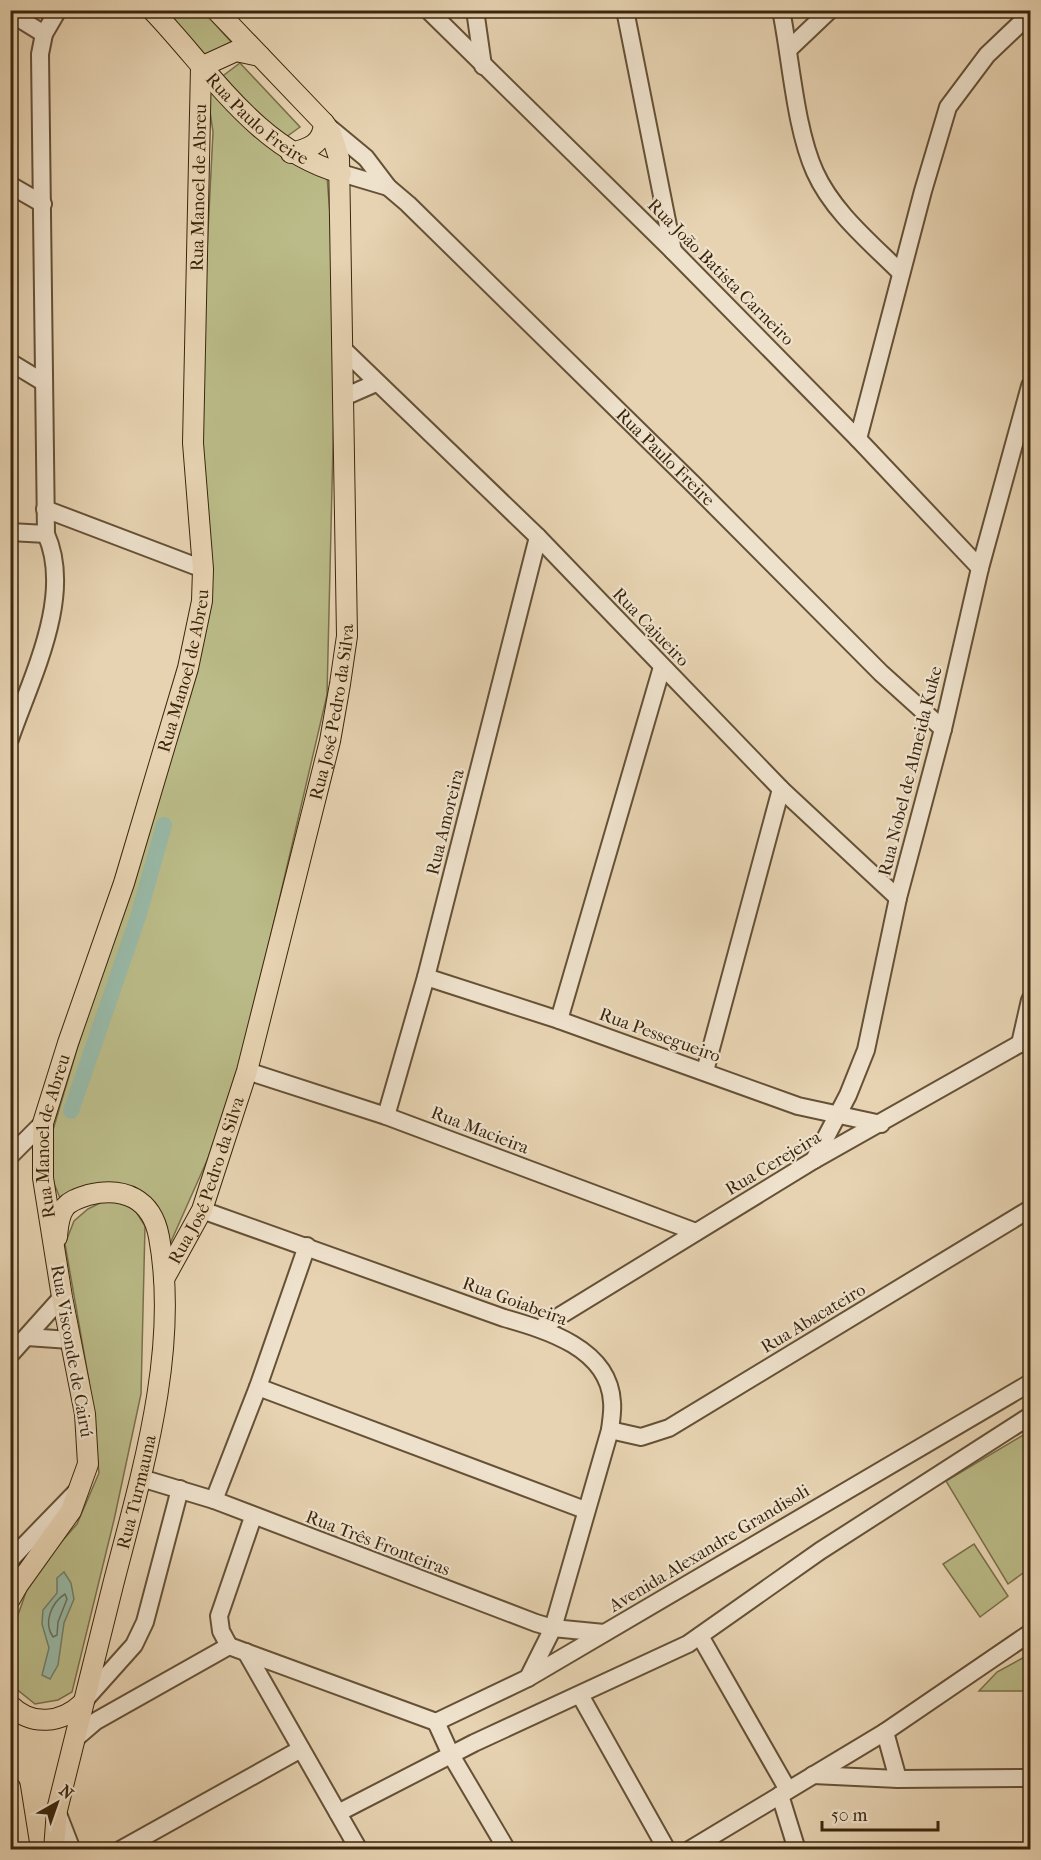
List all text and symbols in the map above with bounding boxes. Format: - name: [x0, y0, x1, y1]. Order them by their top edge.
- street label: Rua Paulo Freire: [201, 69, 312, 170]
- street label: Rua Manoel de Abreu: [187, 104, 211, 271]
- street label: Rua João Batista Carneiro: [643, 195, 798, 350]
- street label: Rua Paulo Freire: [611, 404, 719, 511]
- street label: Rua Cajueiro: [608, 584, 693, 671]
- street label: Rua Manoel de Abreu: [154, 589, 213, 755]
- street label: Rua José Pedro da Silva: [306, 623, 359, 802]
- street label: Rua Nobel de Almeida Kuke: [874, 664, 947, 878]
- street label: Rua Amoreira: [422, 766, 469, 877]
- street label: Rua Pessegueiro: [596, 1004, 723, 1067]
- street label: Rua Manoel de Abreu: [33, 1052, 75, 1220]
- street label: Rua José Pedro da Silva: [164, 1094, 249, 1268]
- street label: Rua Macieira: [428, 1102, 532, 1159]
- street label: Rua Cerejeira: [722, 1126, 825, 1200]
- street label: Rua Visconde de Cairú: [46, 1263, 97, 1439]
- street label: Rua Goiabeira: [459, 1273, 571, 1330]
- street label: Rua Abacateiro: [757, 1279, 869, 1358]
- street label: Rua Turmauna: [113, 1432, 161, 1551]
- street label: Avenida Alexandre Grandisoli: [604, 1480, 814, 1617]
- street label: Rua Três Fronteiras: [303, 1506, 453, 1581]
- north arrow: [27, 1773, 87, 1833]
- text: N: [56, 1781, 78, 1804]
- scale bar: [822, 1794, 938, 1832]
- text: 50 m: [831, 1805, 868, 1826]

